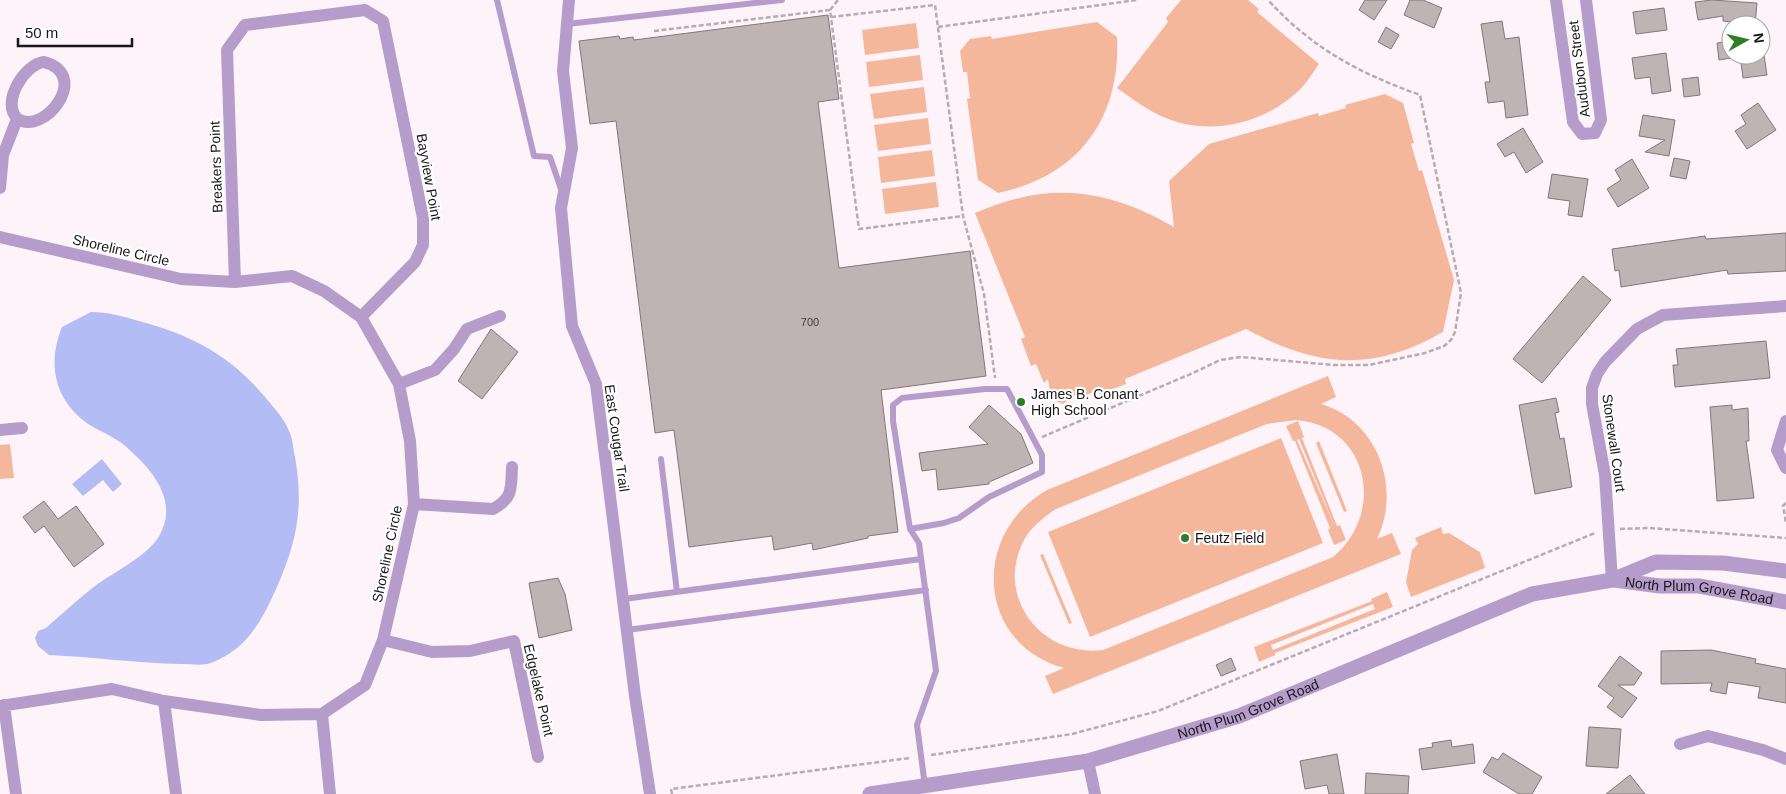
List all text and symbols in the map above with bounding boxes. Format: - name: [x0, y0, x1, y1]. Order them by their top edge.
- scale bar: [18, 15, 131, 47]
- north arrow: [1721, 15, 1771, 65]
- street label: Audubon Street: [1565, 20, 1593, 118]
- text: 50 m: [25, 24, 58, 41]
- text: N: [1750, 32, 1768, 44]
- street label: Breakers Point: [206, 121, 226, 213]
- street label: Bayview Point: [413, 132, 445, 222]
- street label: Shoreline Circle: [71, 231, 171, 269]
- house number: 700: [801, 316, 819, 328]
- street label: East Cougar Trail: [602, 383, 632, 493]
- place label: James B. Conant High School: [1031, 386, 1138, 418]
- street label: Stonewall Court: [1599, 393, 1629, 493]
- marker: James B. Conant High School: [1015, 396, 1027, 408]
- street label: Shoreline Circle: [369, 504, 405, 604]
- place label: Feutz Field: [1195, 530, 1264, 546]
- marker: Feutz Field: [1179, 532, 1191, 544]
- street label: North Plum Grove Road: [1624, 574, 1775, 608]
- street label: Edgelake Point: [521, 642, 557, 738]
- street label: North Plum Grove Road: [1176, 676, 1321, 742]

